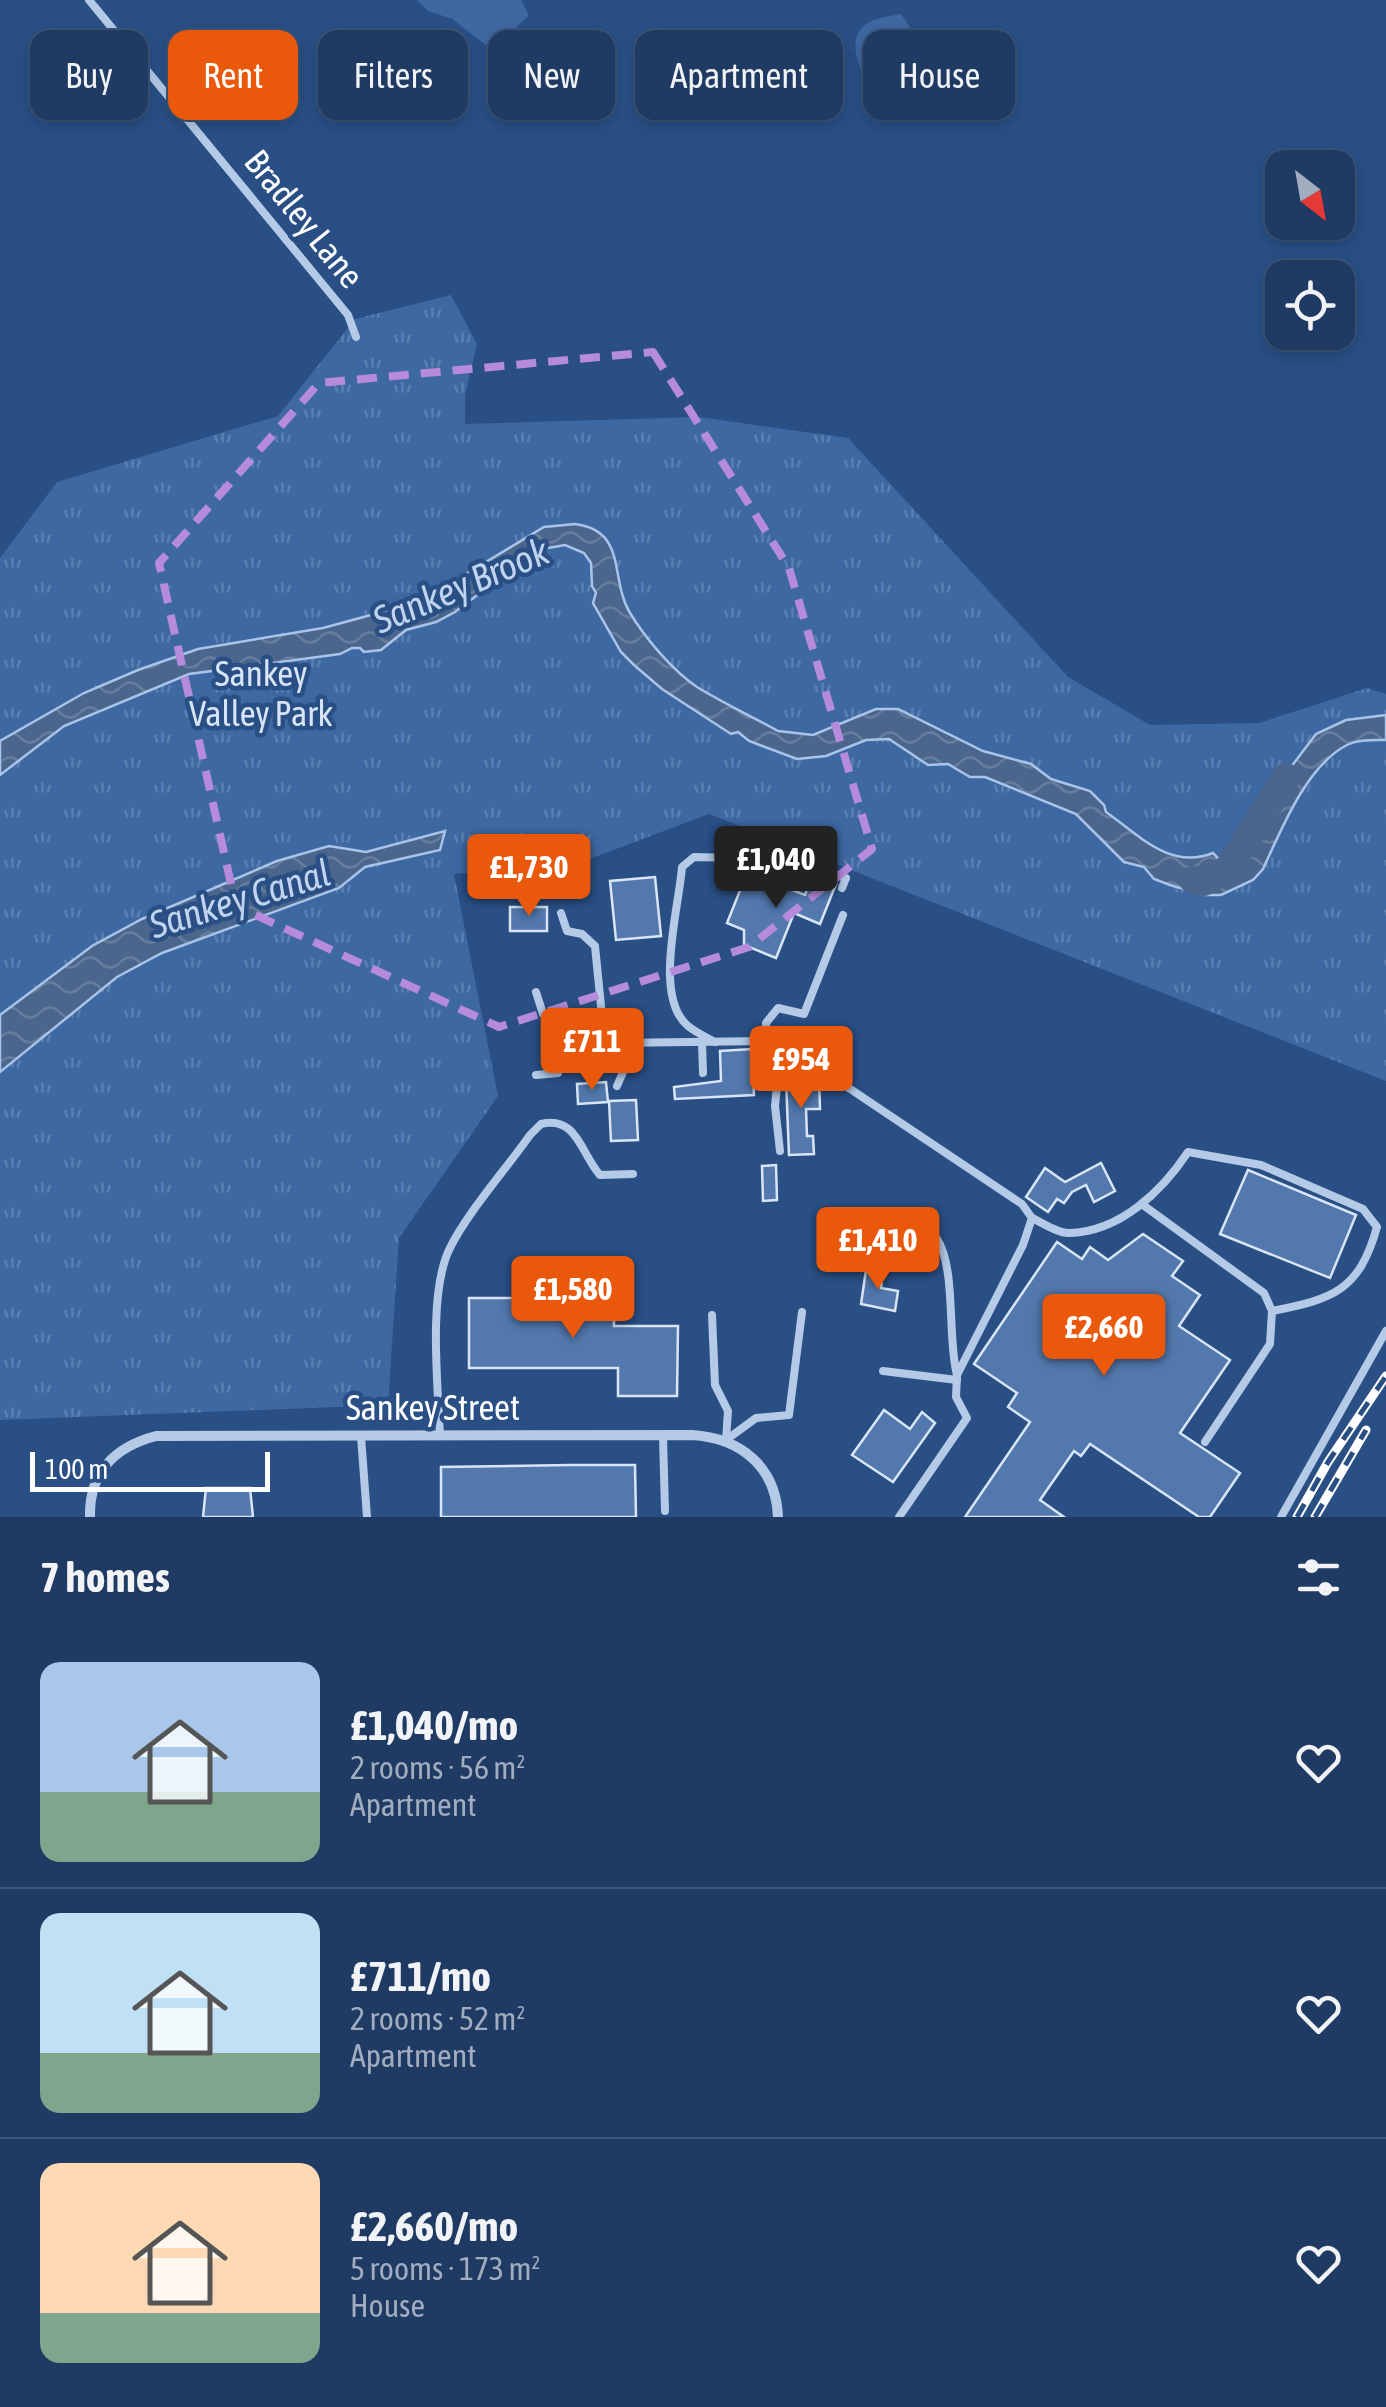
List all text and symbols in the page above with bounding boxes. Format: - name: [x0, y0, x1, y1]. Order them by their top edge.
- chip: Buy: [30, 30, 148, 120]
- chip: Rent: [168, 30, 298, 120]
- chip: Filters: [318, 30, 468, 120]
- chip: New: [488, 30, 615, 120]
- chip: Apartment: [635, 30, 843, 120]
- chip: House: [863, 30, 1015, 120]
- street label: Bradley Lane: [237, 141, 372, 295]
- north arrow: [1265, 150, 1355, 240]
- map controls: [1265, 150, 1355, 350]
- button: locate: [1265, 260, 1355, 350]
- water label: Sankey Brook: [366, 529, 556, 642]
- park label: Sankey Valley Park: [189, 653, 333, 733]
- pin: £1,040: [695, 826, 857, 911]
- pin: £1,730: [448, 834, 610, 919]
- text: £1,040: [736, 840, 816, 877]
- text: £1,730: [489, 848, 569, 885]
- water label: Sankey Canal: [143, 851, 335, 947]
- pin: £711: [533, 1008, 651, 1093]
- text: £711: [563, 1022, 621, 1059]
- pin: £954: [742, 1026, 860, 1111]
- text: £954: [772, 1040, 830, 1077]
- pin: £1,410: [797, 1207, 959, 1292]
- text: £1,410: [838, 1221, 918, 1258]
- pin: £1,580: [492, 1256, 654, 1341]
- text: £1,580: [533, 1270, 613, 1307]
- pin: £2,660: [1023, 1294, 1185, 1379]
- text: £2,660: [1064, 1308, 1144, 1345]
- street label: Sankey Street: [346, 1387, 520, 1427]
- scale bar: [30, 1447, 270, 1492]
- text: 100 m: [45, 1453, 108, 1485]
- icon: filters: [1291, 1550, 1346, 1605]
- text: 7 homes: [40, 1553, 170, 1601]
- text: £1,040/mo: [350, 1701, 518, 1749]
- icon: home: [120, 1702, 240, 1822]
- icon: heart: [1291, 1735, 1346, 1790]
- text: 2 rooms · 56 m²: [350, 1749, 525, 1786]
- text: Apartment: [350, 1786, 476, 1823]
- text: £711/mo: [350, 1952, 491, 2000]
- icon: home: [120, 1953, 240, 2073]
- icon: heart: [1291, 1986, 1346, 2041]
- text: 2 rooms · 52 m²: [350, 2000, 525, 2037]
- text: Apartment: [350, 2037, 476, 2074]
- text: £2,660/mo: [350, 2202, 518, 2250]
- icon: home: [120, 2203, 240, 2323]
- icon: heart: [1291, 2236, 1346, 2291]
- text: 5 rooms · 173 m²: [350, 2250, 540, 2287]
- text: House: [350, 2287, 425, 2324]

